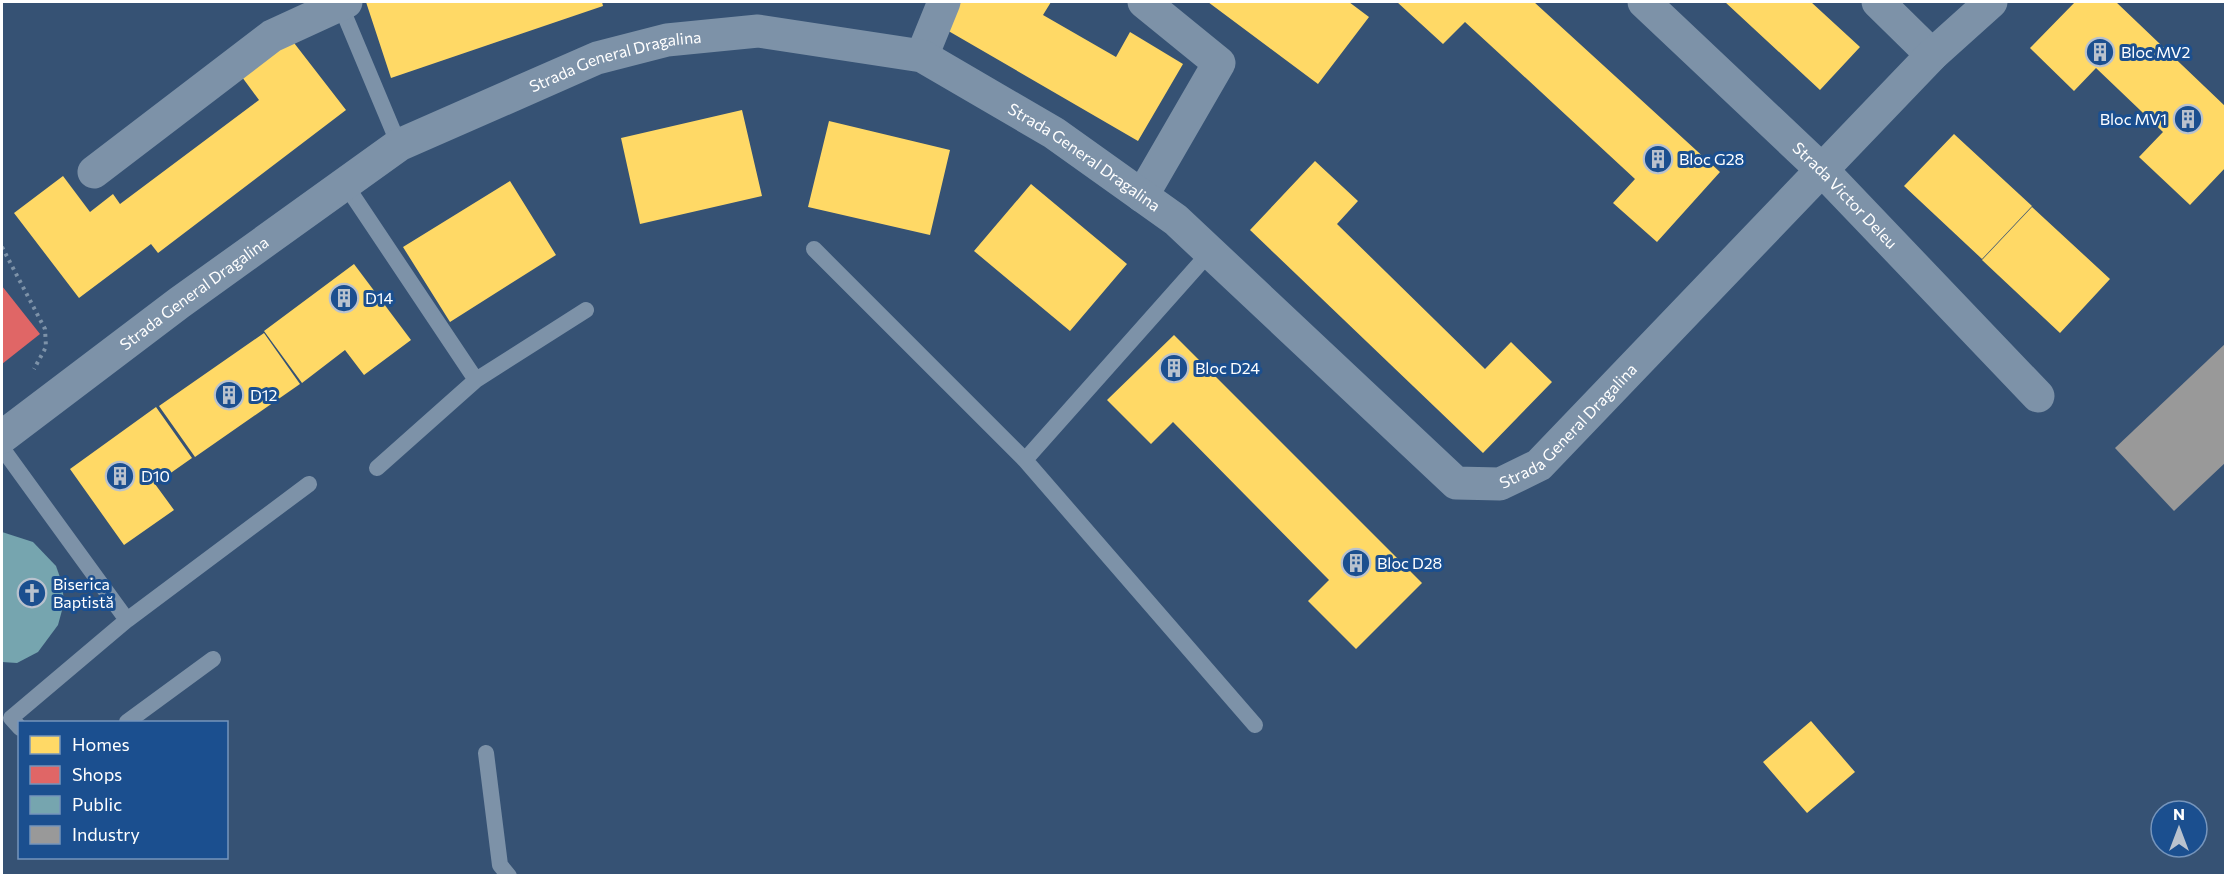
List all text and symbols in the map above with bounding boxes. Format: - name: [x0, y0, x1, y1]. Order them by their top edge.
- street label: Strada General Dragalina: [526, 27, 702, 96]
- building icon: Bloc MV2: [2084, 36, 2116, 68]
- place label: Bloc MV2: [2121, 42, 2191, 61]
- street label: Strada General Dragalina: [1005, 98, 1164, 215]
- building icon: Bloc MV1: [2172, 103, 2204, 135]
- place label: Bloc MV1: [2100, 109, 2167, 128]
- street label: Strada Victor Deleu: [1789, 138, 1902, 252]
- building icon: Bloc G28: [1642, 143, 1674, 175]
- place label: Bloc G28: [1679, 149, 1744, 168]
- street label: Strada General Dragalina: [116, 232, 272, 354]
- building icon: D14: [328, 282, 360, 314]
- place label: D14: [365, 288, 394, 307]
- building icon: Bloc D24: [1158, 352, 1190, 384]
- place label: Bloc D24: [1195, 358, 1260, 377]
- street label: Strada General Dragalina: [1496, 359, 1640, 492]
- building icon: D12: [213, 379, 245, 411]
- place label: D12: [250, 385, 278, 404]
- building icon: D10: [104, 460, 136, 492]
- place label: D10: [141, 466, 170, 485]
- building icon: Bloc D28: [1340, 547, 1372, 579]
- place label: Bloc D28: [1377, 553, 1442, 572]
- place label: Biserica Baptistă: [53, 574, 114, 611]
- church icon: Biserica Baptistă: [16, 577, 48, 609]
- legend: [18, 721, 228, 859]
- text: Homes: [72, 733, 130, 755]
- text: Shops: [72, 763, 122, 785]
- text: Public: [72, 793, 122, 815]
- north arrow: [2149, 799, 2209, 859]
- text: N: [2173, 804, 2185, 823]
- text: Industry: [72, 823, 140, 845]

